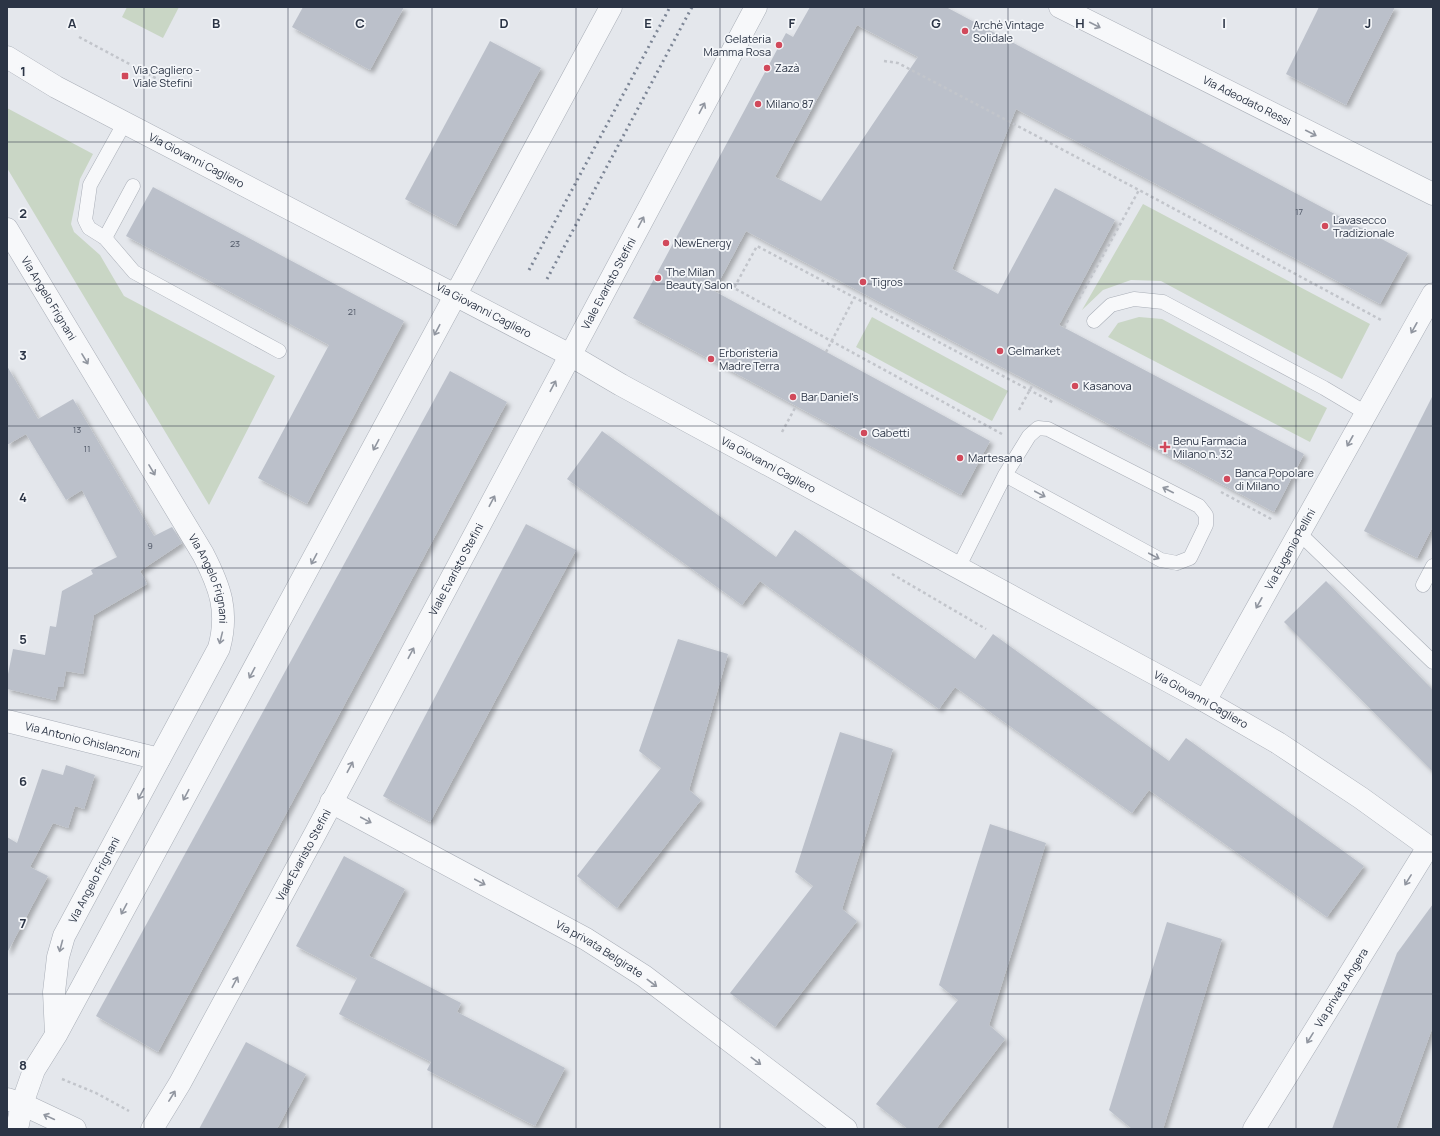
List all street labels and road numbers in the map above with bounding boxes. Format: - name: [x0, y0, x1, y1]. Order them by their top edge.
- street label: Via Adeodato Ressi: [1200, 72, 1294, 129]
- street label: Via Giovanni Cagliero: [146, 129, 248, 191]
- street label: Viale Evaristo Stefini: [577, 235, 639, 332]
- street label: Via Angelo Frignani: [18, 253, 80, 343]
- street label: Via Giovanni Cagliero: [434, 279, 535, 341]
- street label: Via Giovanni Cagliero: [719, 433, 819, 496]
- street label: Via Eugenio Pellini: [1261, 506, 1318, 592]
- street label: Viale Evaristo Stefini: [425, 520, 486, 618]
- street label: Via Angelo Frignani: [186, 531, 231, 624]
- street label: Via Giovanni Cagliero: [1151, 667, 1251, 732]
- street label: Via Antonio Ghislanzoni: [24, 718, 142, 761]
- street label: Viale Evaristo Stefini: [272, 806, 334, 904]
- street label: Via Angelo Frignani: [65, 834, 123, 925]
- street label: Via privata Belgirate: [553, 916, 647, 981]
- street label: Via privata Angera: [1311, 945, 1371, 1030]

